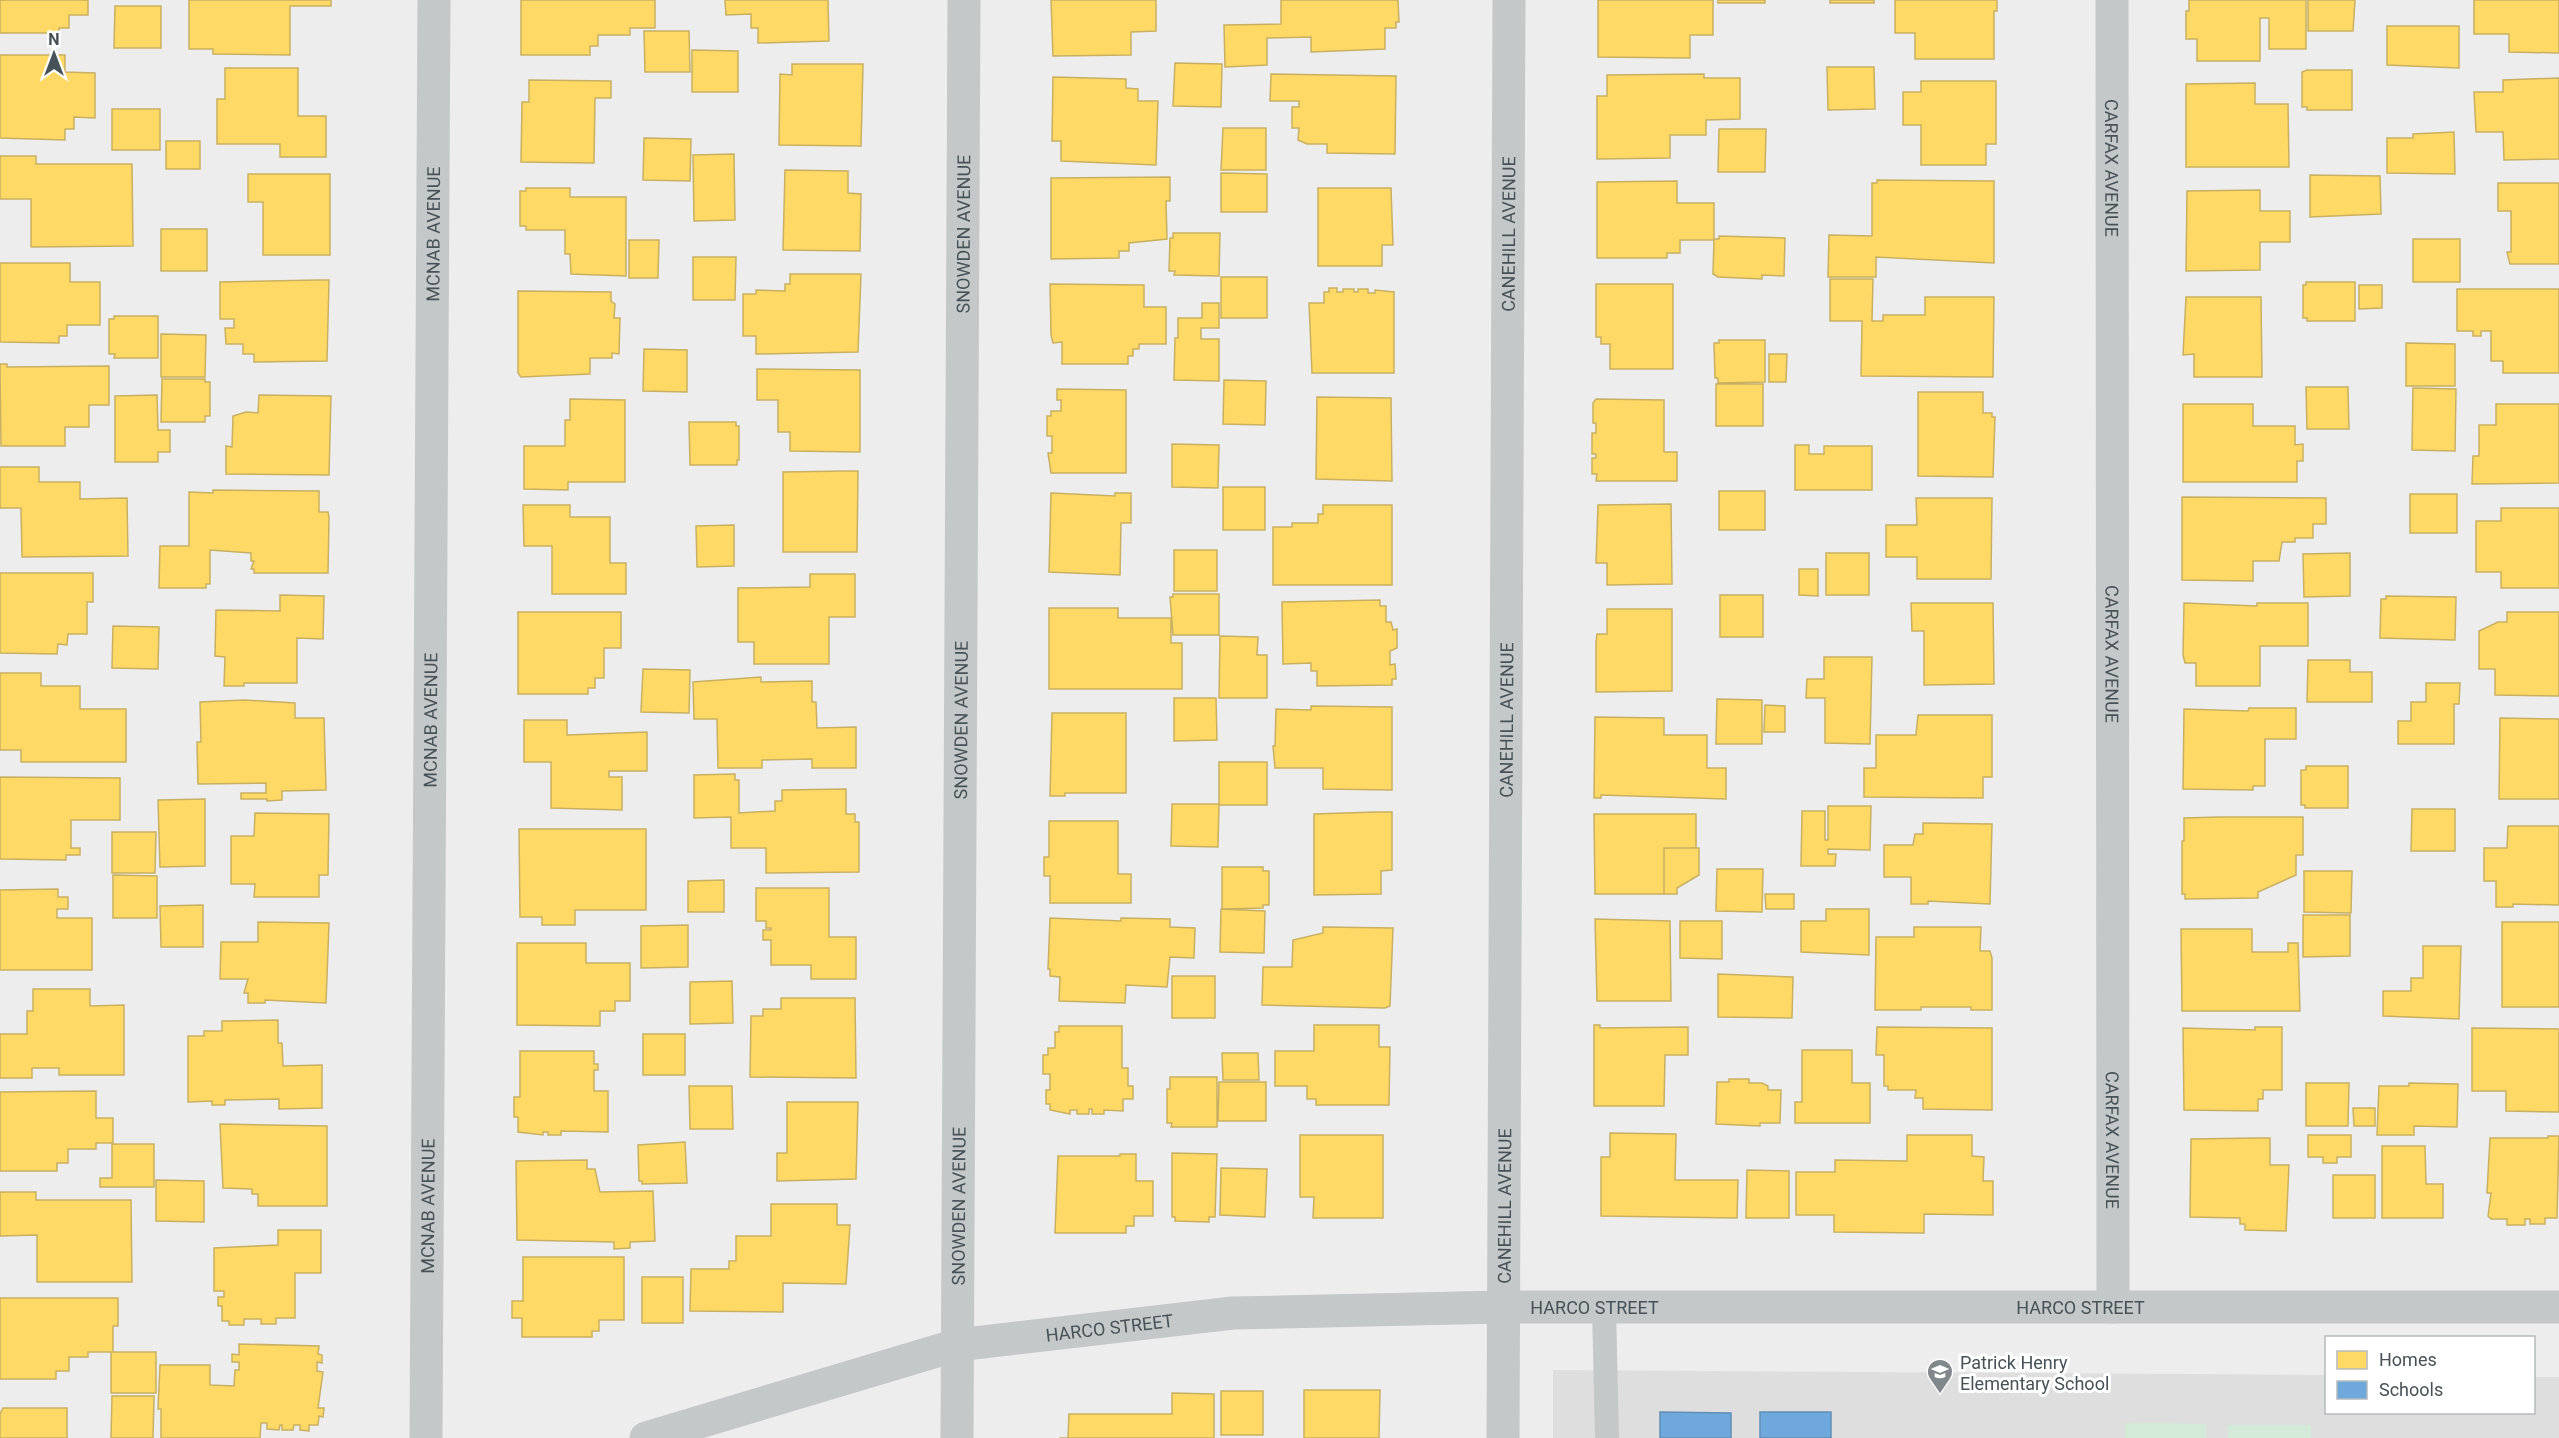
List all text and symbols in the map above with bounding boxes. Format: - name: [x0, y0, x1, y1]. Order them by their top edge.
- north arrow: [24, 24, 84, 84]
- text: N: [48, 30, 60, 49]
- street label: CARFAX AVENUE: [2102, 99, 2123, 237]
- street label: SNOWDEN AVENUE: [952, 155, 974, 313]
- street label: CANEHILL AVENUE: [1497, 156, 1519, 312]
- street label: MCNAB AVENUE: [422, 166, 444, 302]
- street label: CARFAX AVENUE: [2102, 585, 2123, 723]
- street label: SNOWDEN AVENUE: [950, 641, 971, 799]
- street label: CANEHILL AVENUE: [1495, 642, 1517, 798]
- street label: MCNAB AVENUE: [419, 652, 441, 788]
- street label: CARFAX AVENUE: [2102, 1071, 2123, 1209]
- street label: SNOWDEN AVENUE: [947, 1127, 969, 1285]
- street label: CANEHILL AVENUE: [1493, 1128, 1515, 1284]
- street label: MCNAB AVENUE: [416, 1138, 438, 1274]
- street label: HARCO STREET: [1530, 1297, 1659, 1318]
- street label: HARCO STREET: [2016, 1297, 2145, 1318]
- street label: HARCO STREET: [1044, 1309, 1175, 1345]
- legend: [2325, 1336, 2535, 1414]
- text: Homes: [2379, 1349, 2437, 1370]
- place label: Patrick Henry Elementary School: [1960, 1352, 2109, 1394]
- school or university icon: Patrick Henry Elementary School: [1925, 1357, 1955, 1395]
- text: Schools: [2379, 1379, 2443, 1400]

